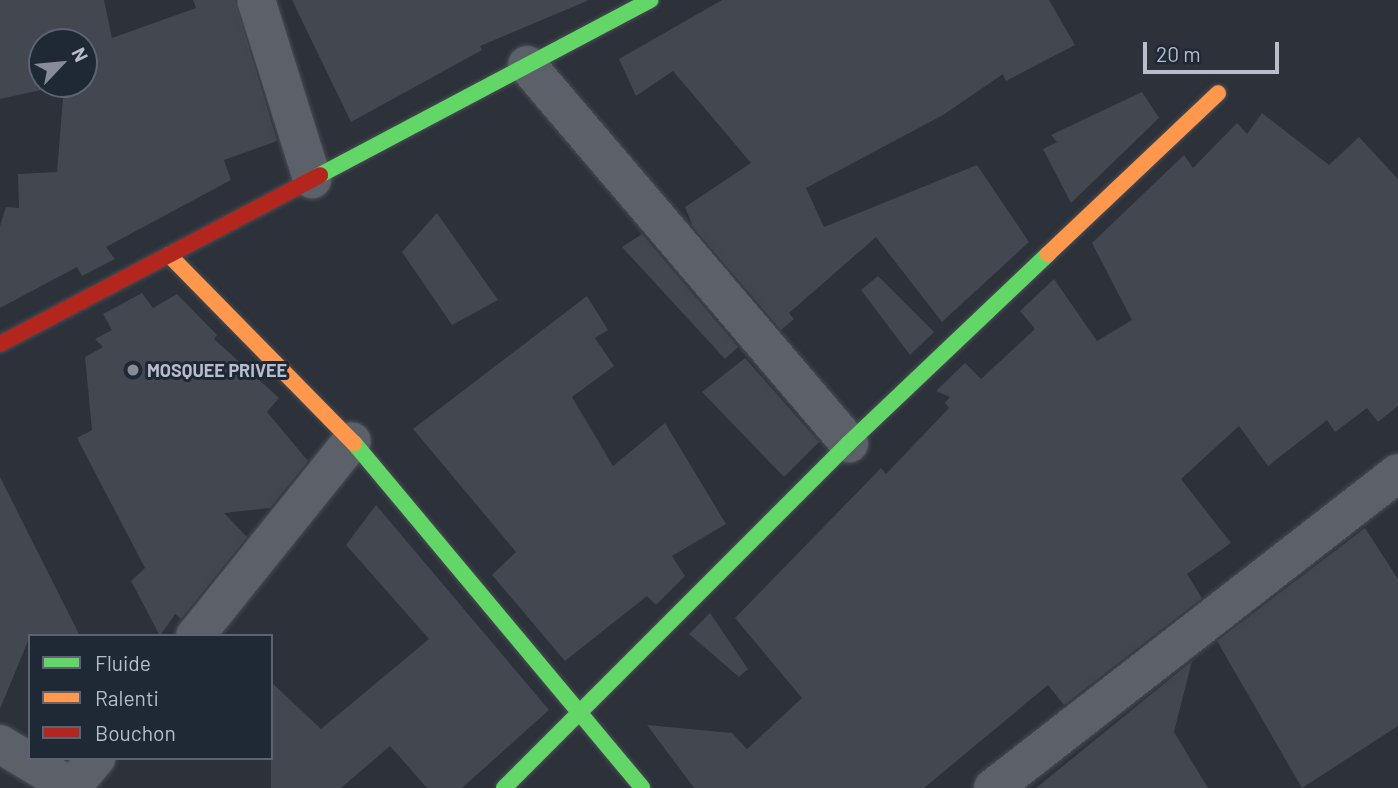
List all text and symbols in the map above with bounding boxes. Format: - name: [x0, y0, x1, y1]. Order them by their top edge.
- north arrow: [28, 28, 98, 98]
- scale bar: [1146, 28, 1282, 72]
- text: 20 m: [1156, 41, 1201, 66]
- text: N: [67, 44, 94, 65]
- place label: MOSQUEE PRIVEE: [147, 359, 287, 381]
- marker: MOSQUEE PRIVEE: [125, 362, 141, 378]
- legend: [28, 634, 273, 760]
- text: Fluide: [95, 650, 151, 675]
- text: Ralenti: [95, 685, 159, 710]
- text: Bouchon: [95, 720, 176, 745]

